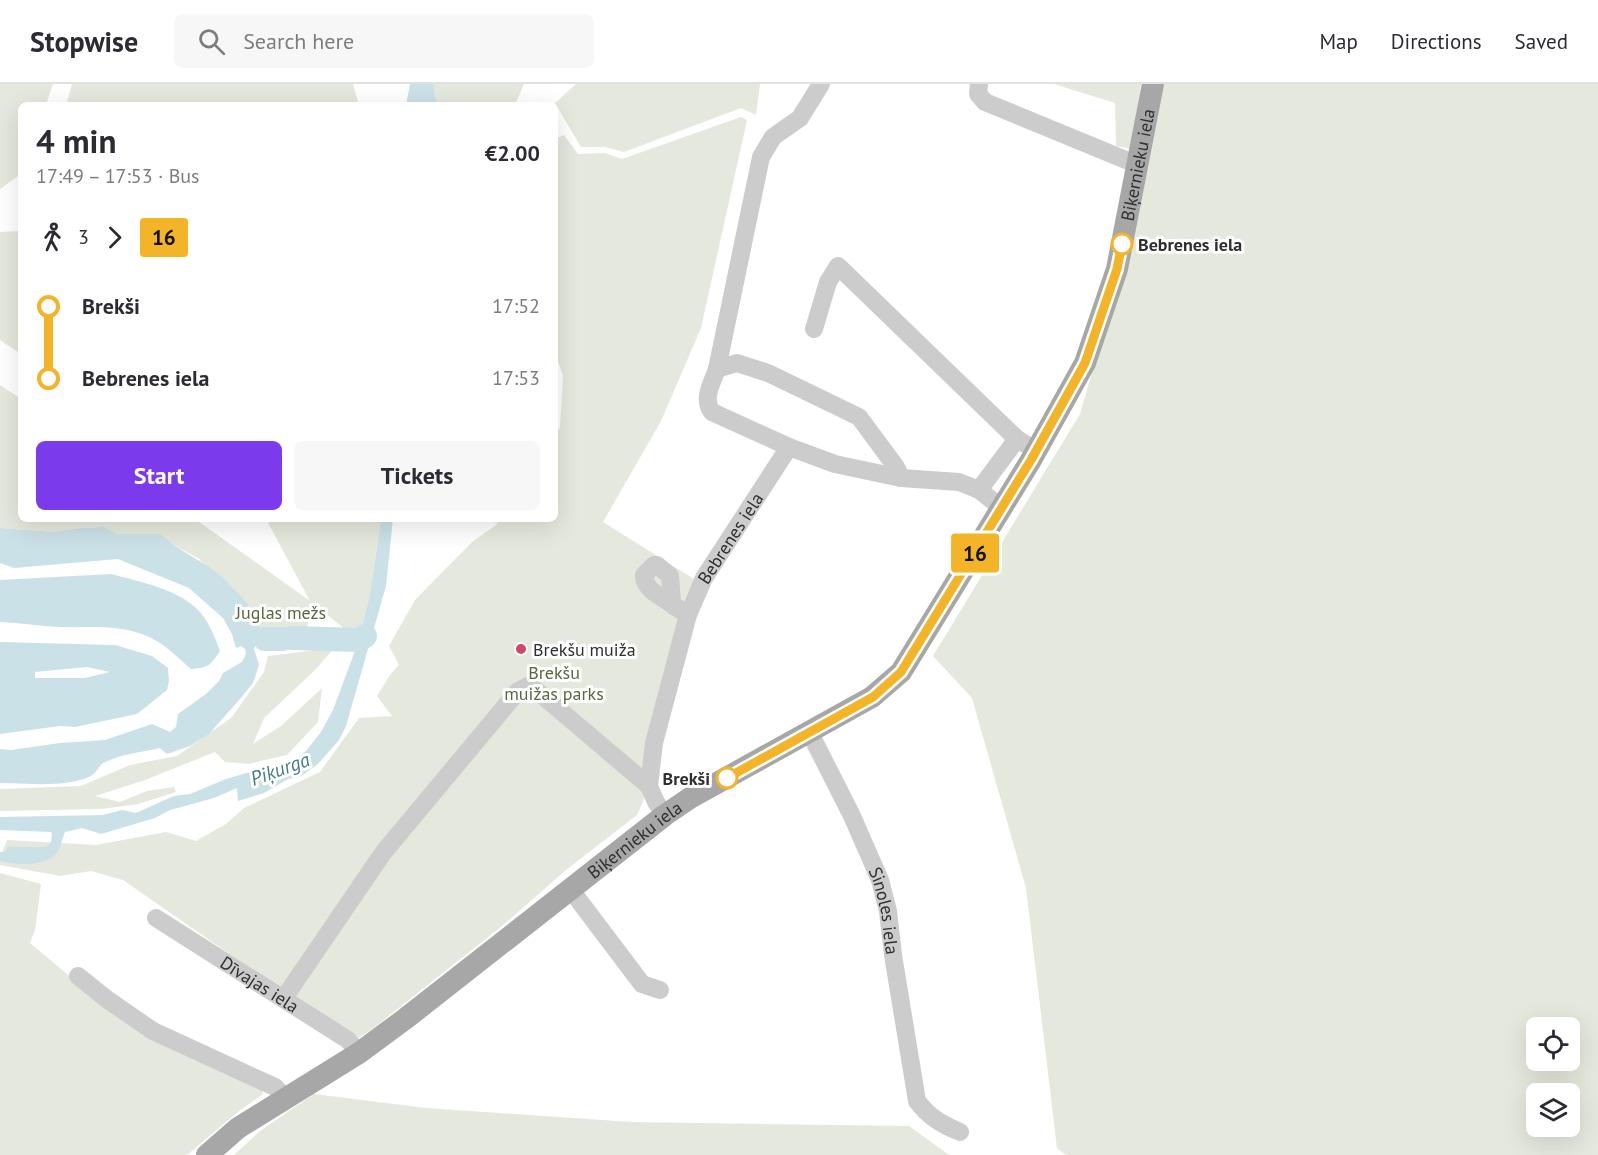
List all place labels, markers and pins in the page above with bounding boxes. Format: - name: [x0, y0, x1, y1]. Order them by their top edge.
- marker: Bebrenes iela: [1111, 233, 1133, 255]
- place label: Bebrenes iela: [1138, 233, 1242, 256]
- place label: Brekšu muiža: [533, 638, 636, 661]
- marker: Brekšu muiža: [514, 642, 528, 656]
- place label: Brekši: [663, 767, 710, 790]
- marker: Brekši: [716, 767, 738, 789]

